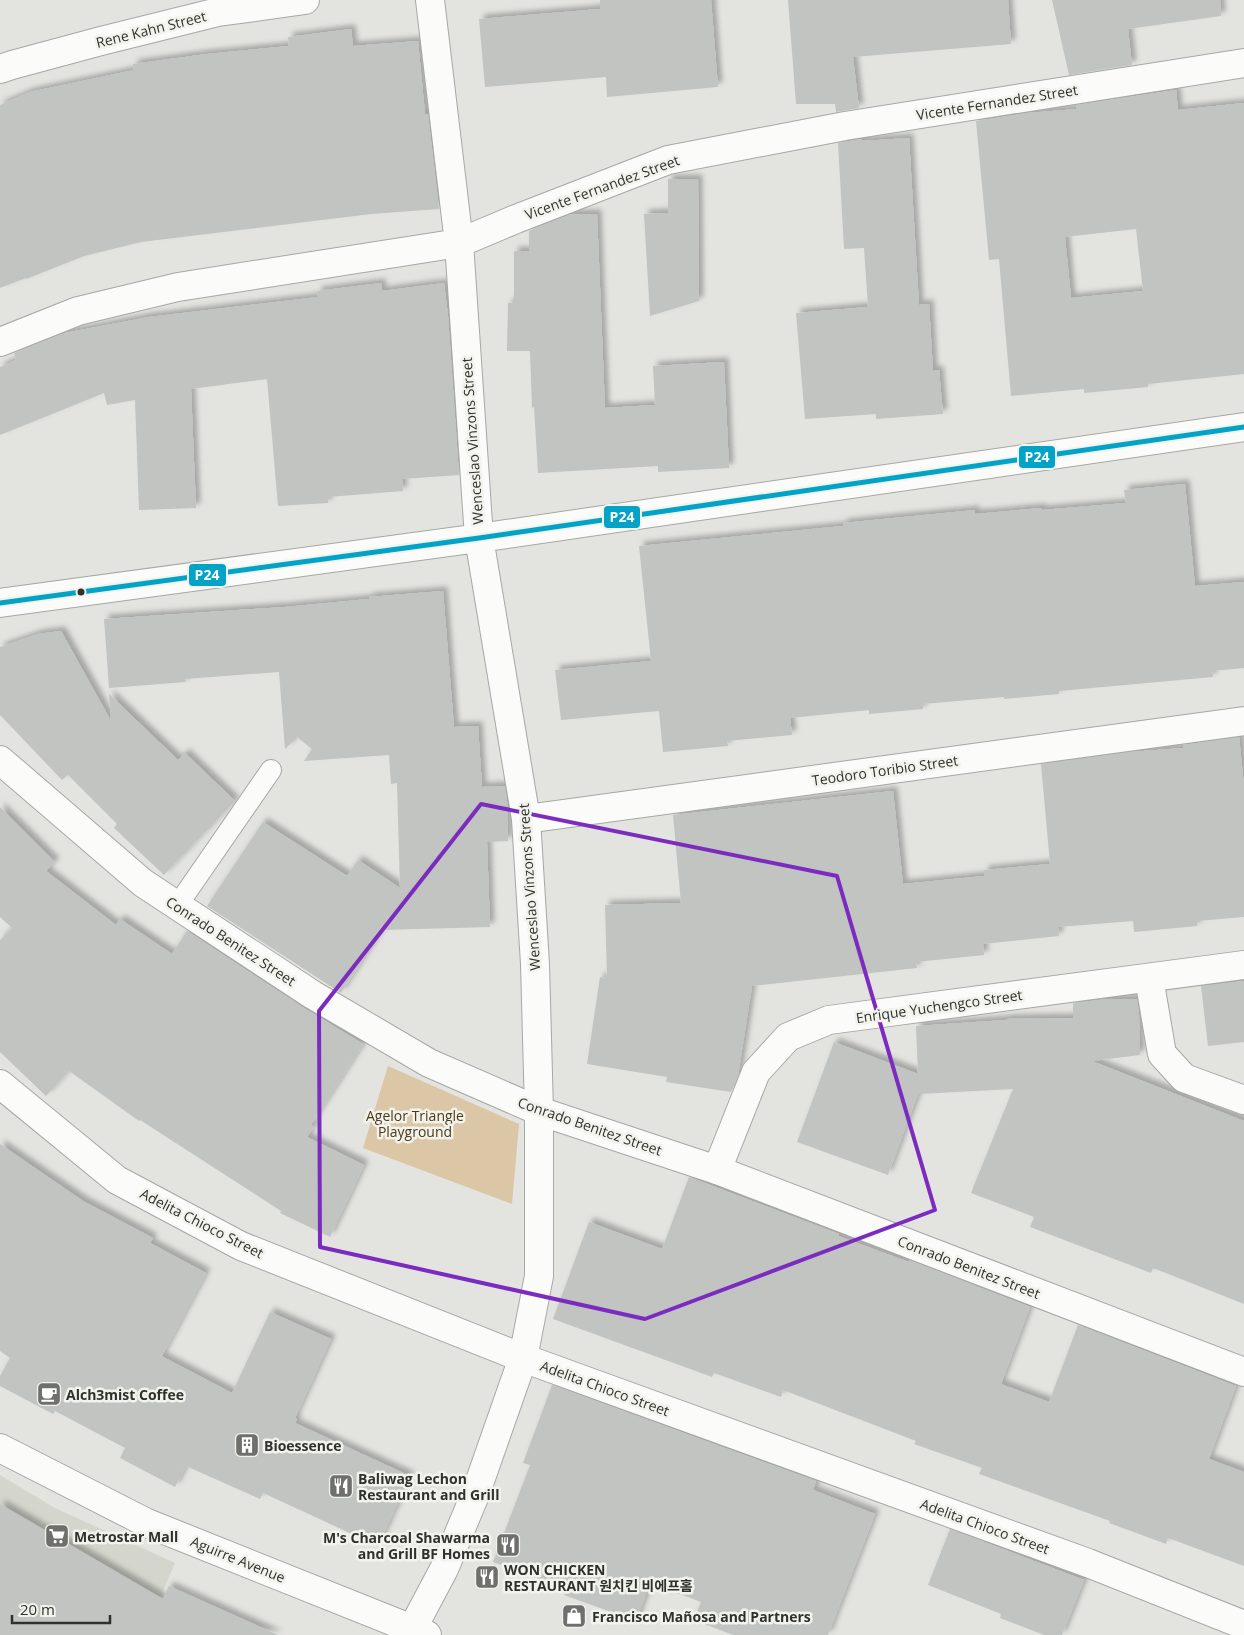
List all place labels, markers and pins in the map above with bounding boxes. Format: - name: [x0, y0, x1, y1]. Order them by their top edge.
- unlabelled marker: [76, 587, 86, 597]
- cafe icon: Alch3mist Coffee: [36, 1381, 62, 1407]
- place label: Alch3mist Coffee: [66, 1385, 184, 1404]
- building icon: Bioessence: [234, 1432, 260, 1458]
- place label: Bioessence: [264, 1436, 341, 1455]
- place label: Baliwag Lechon Restaurant and Grill: [358, 1469, 499, 1504]
- restaurant icon: Baliwag Lechon Restaurant and Grill: [328, 1473, 354, 1499]
- supermarket icon: Metrostar Mall: [44, 1523, 70, 1549]
- place label: Metrostar Mall: [74, 1527, 178, 1546]
- place label: M's Charcoal Shawarma and Grill BF Homes: [323, 1528, 490, 1563]
- restaurant icon: M's Charcoal Shawarma and Grill BF Homes: [495, 1532, 521, 1558]
- place label: WON CHICKEN RESTAURANT 원치킨 비에프홈: [504, 1560, 693, 1595]
- restaurant icon: WON CHICKEN RESTAURANT 원치킨 비에프홈: [474, 1564, 500, 1590]
- shop icon: Francisco Mañosa and Partners: [561, 1603, 587, 1629]
- place label: Francisco Mañosa and Partners: [592, 1607, 811, 1626]

